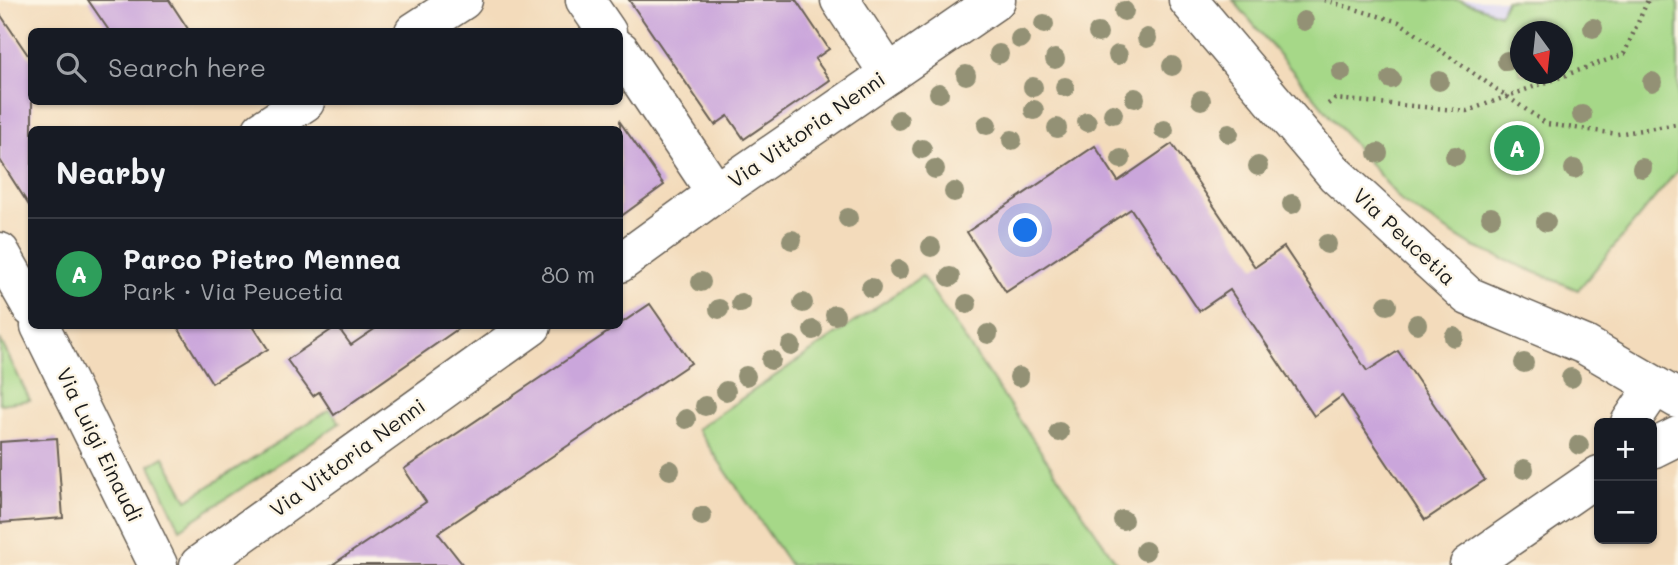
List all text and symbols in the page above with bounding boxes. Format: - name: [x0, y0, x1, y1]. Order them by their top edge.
- north arrow: [1510, 21, 1573, 84]
- search box: [28, 28, 623, 105]
- icon: search: [52, 48, 90, 86]
- text: Search here: [108, 50, 266, 84]
- street label: Via Vittoria Nenni: [722, 64, 890, 193]
- pin: A: [1494, 122, 1540, 174]
- text: Nearby: [56, 152, 166, 192]
- street label: Via Peucetia: [1348, 181, 1462, 291]
- your location: [1008, 213, 1042, 247]
- text: Parco Pietro Mennea: [123, 242, 401, 276]
- text: A: [71, 259, 87, 289]
- text: 80 m: [541, 259, 595, 289]
- text: Park · Via Peucetia: [123, 276, 344, 306]
- street label: Via Luigi Einaudi: [51, 363, 149, 526]
- street label: Via Vittoria Nenni: [264, 391, 430, 522]
- map controls: [1594, 418, 1657, 544]
- button: +: [1594, 418, 1657, 481]
- button: −: [1594, 481, 1657, 544]

